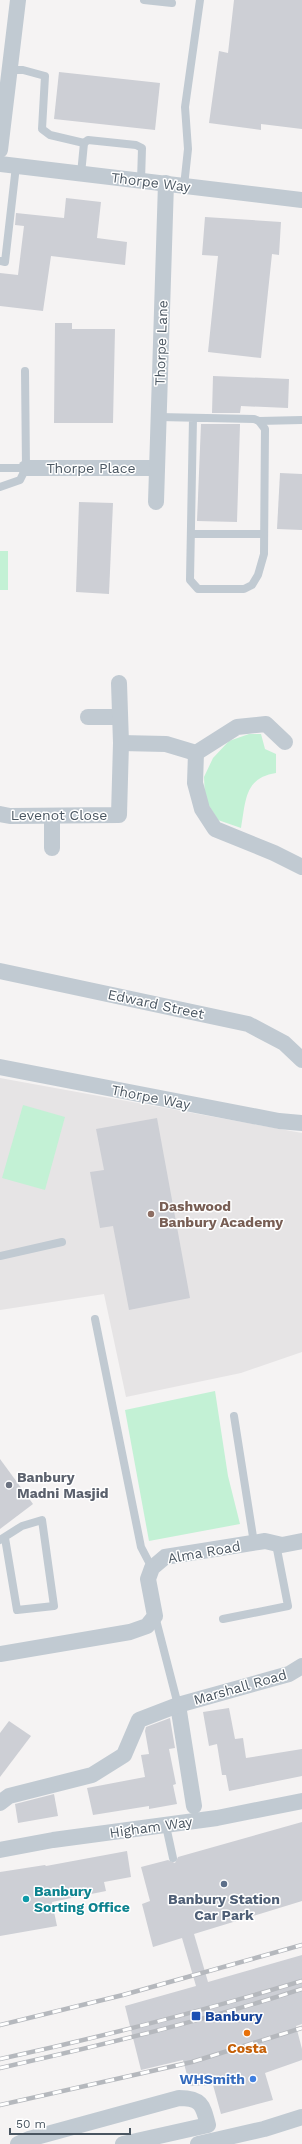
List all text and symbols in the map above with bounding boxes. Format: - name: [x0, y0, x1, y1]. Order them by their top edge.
- street label: Thorpe Way: [110, 169, 192, 195]
- street label: Thorpe Lane: [152, 300, 170, 386]
- street label: Thorpe Place: [46, 460, 136, 476]
- street label: Levenot Close: [11, 807, 107, 823]
- street label: Edward Street: [106, 986, 206, 1022]
- street label: Thorpe Way: [110, 1082, 192, 1113]
- place label: Dashwood Banbury Academy: [159, 1198, 283, 1230]
- marker: Dashwood Banbury Academy: [146, 1209, 156, 1219]
- place label: Banbury Madni Masjid: [17, 1469, 109, 1501]
- marker: Banbury Madni Masjid: [4, 1480, 14, 1490]
- street label: Alma Road: [166, 1538, 242, 1566]
- street label: Marshall Road: [192, 1666, 288, 1708]
- street label: Higham Way: [109, 1813, 194, 1841]
- marker: Banbury Station Car Park: [219, 1879, 229, 1889]
- place label: Banbury Sorting Office: [34, 1883, 130, 1915]
- place label: Banbury Station Car Park: [168, 1891, 280, 1923]
- marker: Banbury Sorting Office: [21, 1894, 31, 1904]
- place label: Banbury: [205, 2008, 263, 2024]
- marker: Banbury: [190, 2010, 202, 2022]
- marker: Costa: [242, 2028, 252, 2038]
- place label: Costa: [227, 2040, 268, 2056]
- place label: WHSmith: [179, 2071, 245, 2087]
- marker: WHSmith: [248, 2074, 258, 2084]
- scale bar: [10, 2110, 130, 2136]
- text: 50 m: [16, 2117, 46, 2131]

